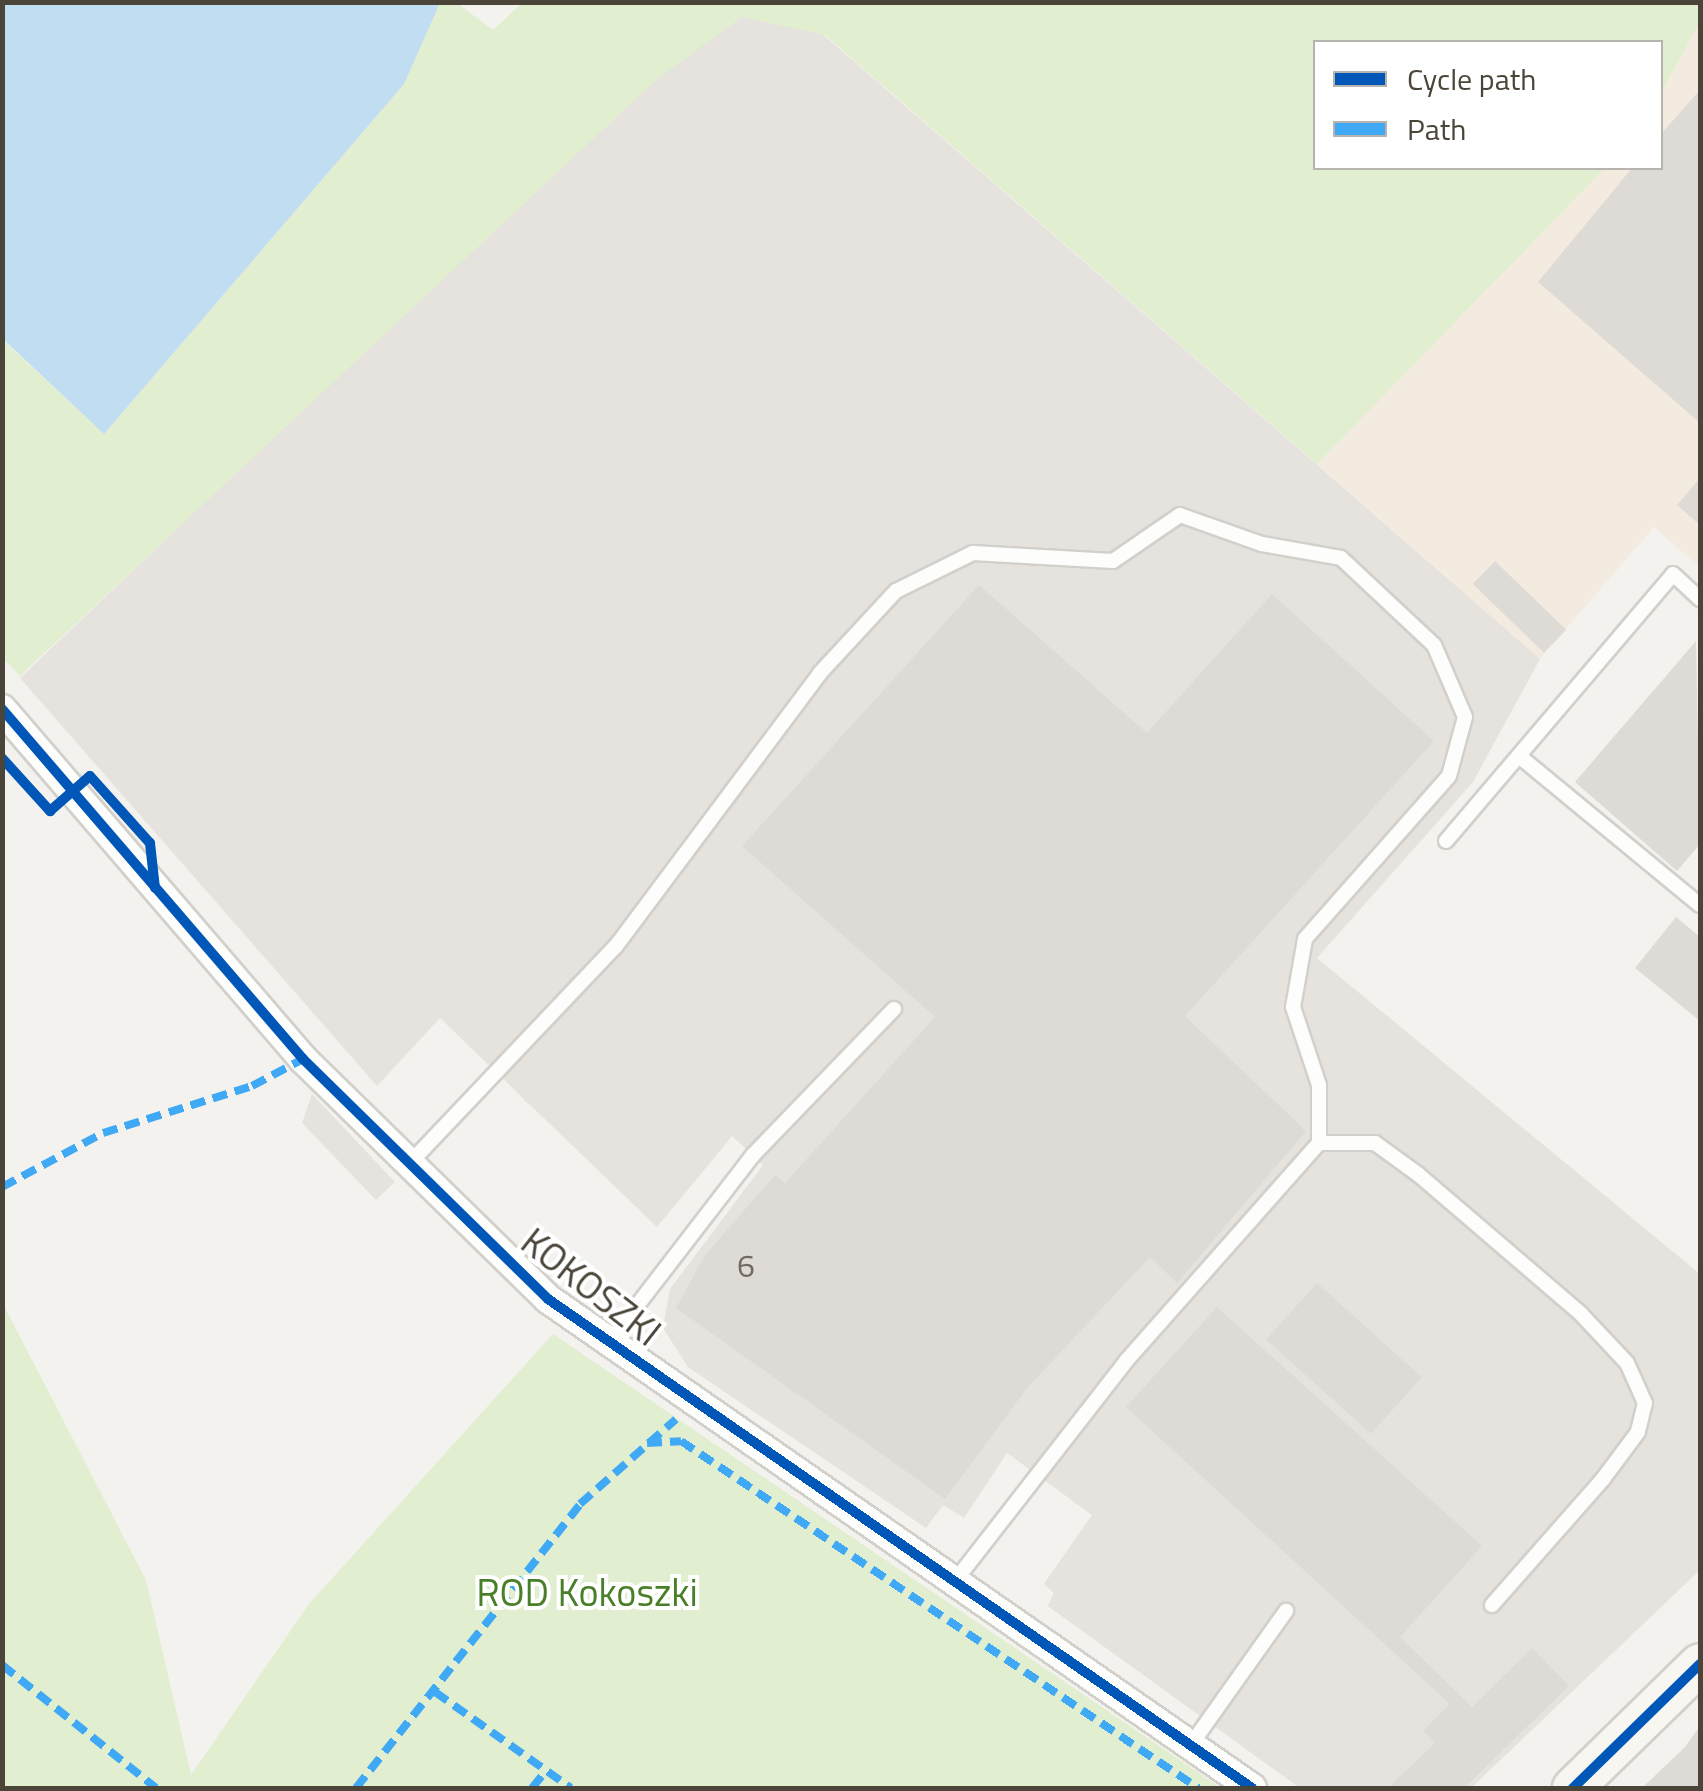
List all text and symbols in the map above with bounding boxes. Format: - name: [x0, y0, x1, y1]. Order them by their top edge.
- legend: [1313, 40, 1663, 170]
- text: Cycle path: [1407, 56, 1536, 102]
- text: Path: [1407, 106, 1466, 152]
- street label: KOKOSZKI: [512, 1219, 670, 1355]
- house number: 6: [737, 1246, 755, 1284]
- park label: ROD Kokoszki: [476, 1570, 698, 1616]

